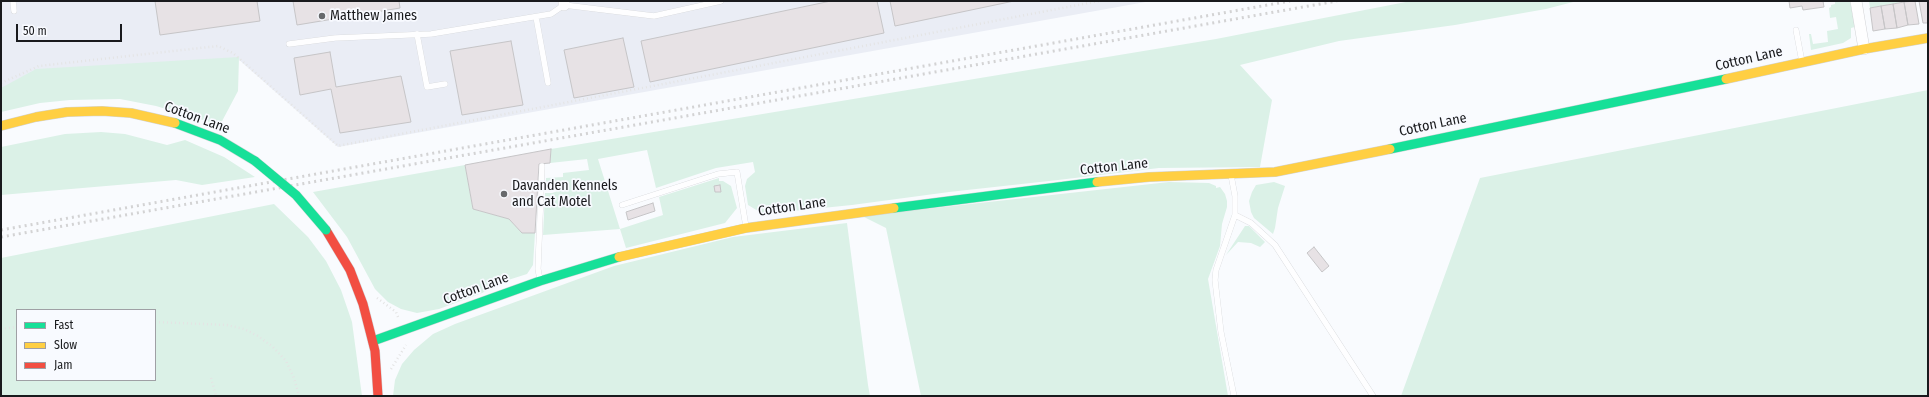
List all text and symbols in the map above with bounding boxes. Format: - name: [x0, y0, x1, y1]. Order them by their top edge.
- place label: Matthew James: [330, 8, 417, 24]
- marker: Matthew James: [317, 11, 327, 21]
- scale bar: [18, 16, 124, 42]
- text: 50 m: [23, 24, 47, 38]
- street label: Cotton Lane: [1714, 43, 1784, 75]
- street label: Cotton Lane: [162, 98, 232, 138]
- street label: Cotton Lane: [1398, 110, 1468, 140]
- street label: Cotton Lane: [1079, 155, 1149, 179]
- place label: Davanden Kennels and Cat Motel: [512, 178, 617, 210]
- marker: Davanden Kennels and Cat Motel: [499, 189, 509, 199]
- street label: Cotton Lane: [757, 194, 827, 220]
- street label: Cotton Lane: [441, 269, 511, 309]
- legend: [16, 309, 156, 381]
- text: Fast: [54, 318, 73, 332]
- text: Slow: [54, 338, 77, 352]
- text: Jam: [54, 358, 72, 372]

